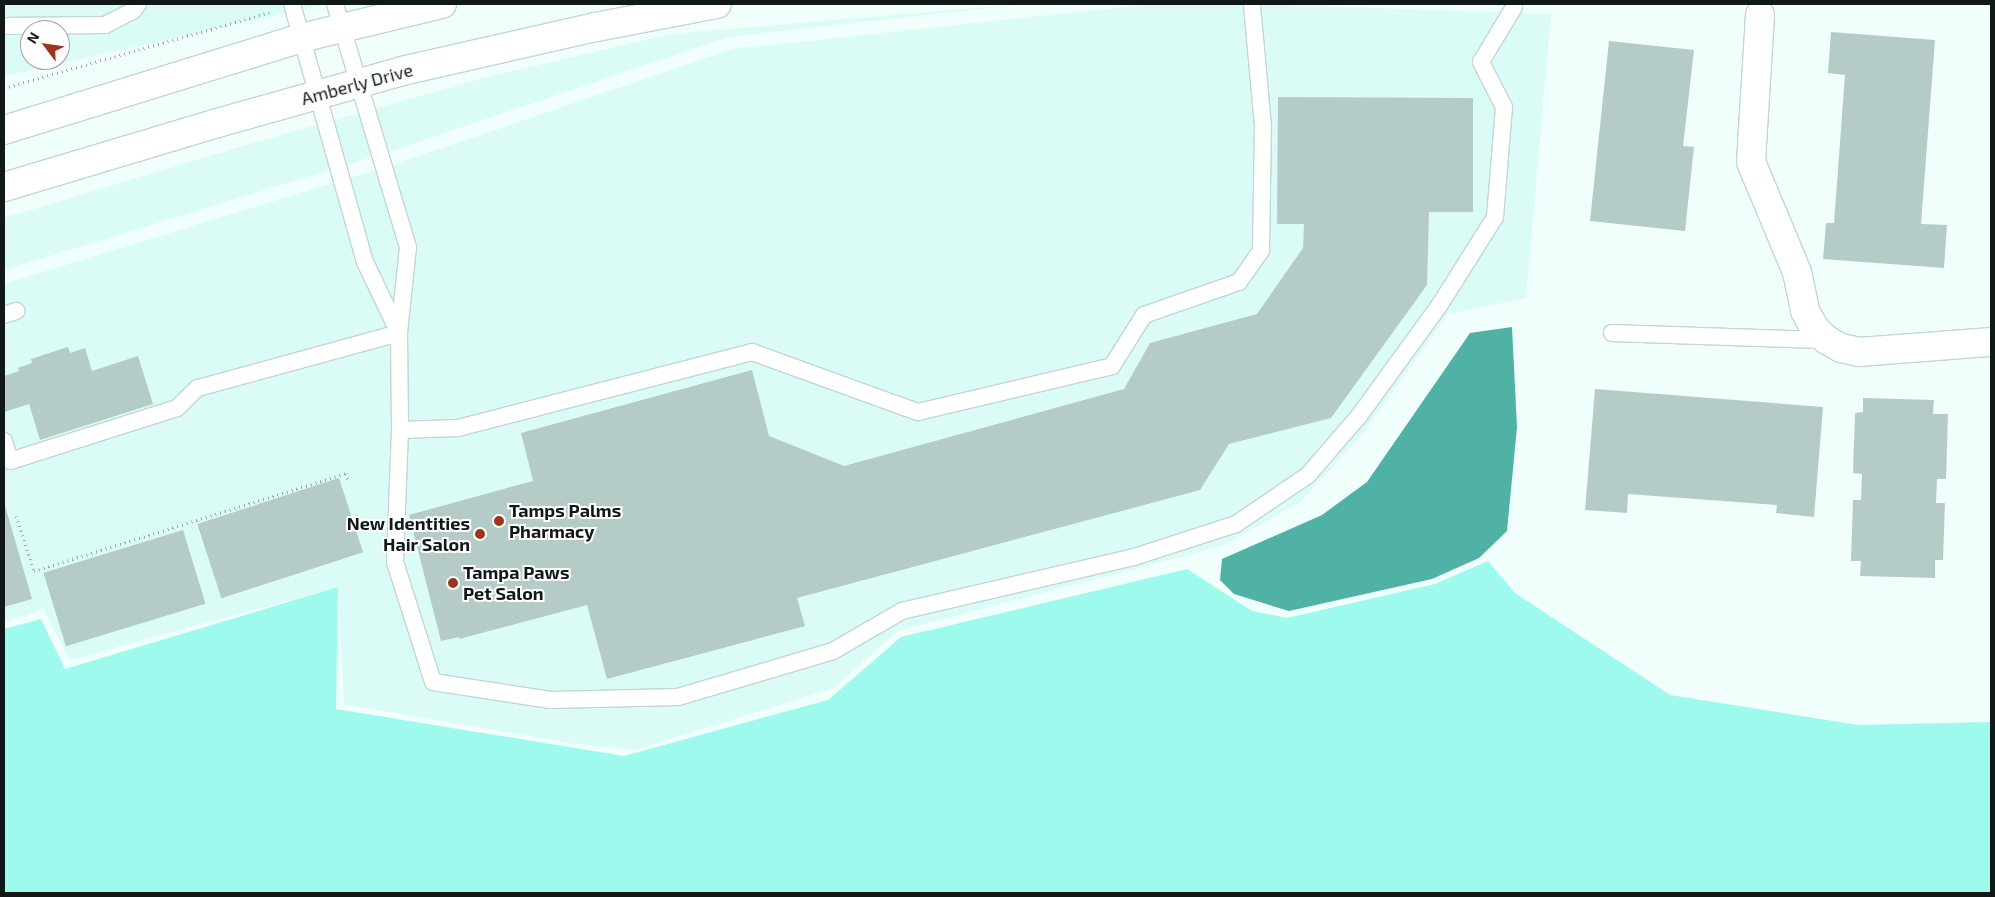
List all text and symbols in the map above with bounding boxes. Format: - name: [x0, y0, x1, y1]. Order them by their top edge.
- north arrow: [20, 20, 70, 70]
- text: N: [23, 29, 42, 46]
- street label: Amberly Drive: [299, 59, 415, 109]
- place label: Tamps Palms Pharmacy: [509, 500, 621, 542]
- place label: New Identities Hair Salon: [346, 513, 470, 556]
- marker: Tamps Palms Pharmacy: [493, 515, 505, 527]
- marker: New Identities Hair Salon: [474, 528, 486, 540]
- place label: Tampa Paws Pet Salon: [463, 562, 569, 604]
- marker: Tampa Paws Pet Salon: [447, 577, 459, 589]

